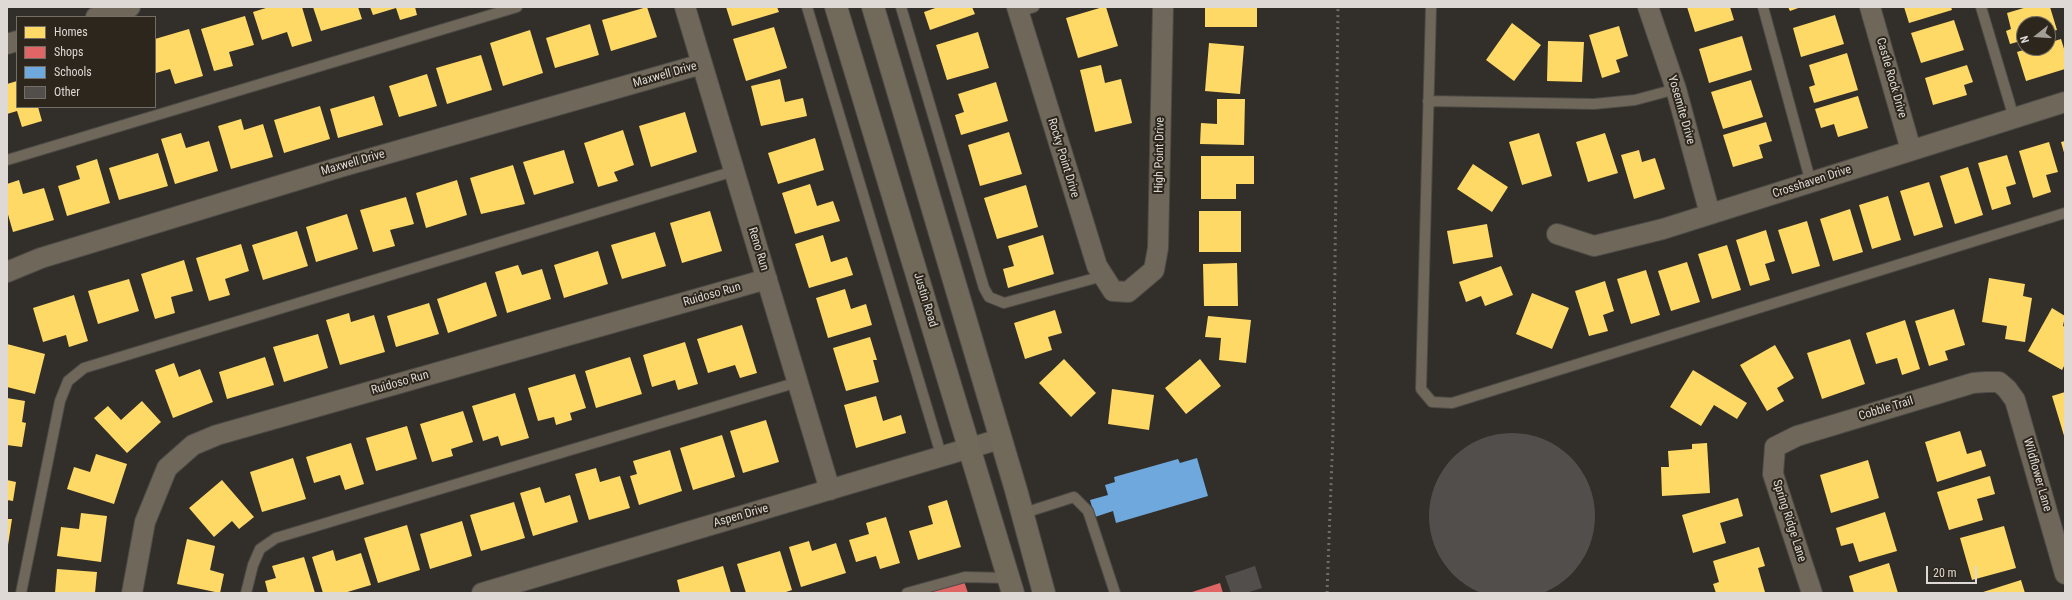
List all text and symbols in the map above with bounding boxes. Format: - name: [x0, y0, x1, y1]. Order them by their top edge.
- legend: [16, 16, 156, 108]
- north arrow: [2016, 16, 2056, 56]
- text: Homes: [54, 25, 88, 39]
- text: N: [2018, 34, 2032, 44]
- street label: Castle Rock Drive: [1873, 36, 1909, 120]
- text: Shops: [54, 45, 83, 59]
- street label: Maxwell Drive: [631, 59, 699, 91]
- text: Schools: [54, 65, 92, 79]
- street label: Yosemite Drive: [1664, 74, 1698, 146]
- text: Other: [54, 85, 80, 99]
- street label: Rocky Point Drive: [1044, 116, 1082, 200]
- street label: High Point Drive: [1152, 117, 1168, 193]
- street label: Maxwell Drive: [319, 147, 387, 179]
- street label: Crosshaven Drive: [1771, 162, 1853, 202]
- street label: Reno Run: [745, 226, 771, 272]
- street label: Justin Road: [910, 271, 940, 329]
- street label: Ruidoso Run: [682, 280, 742, 310]
- street label: Ruidoso Run: [370, 368, 430, 398]
- street label: Cobble Trail: [1857, 394, 1915, 424]
- street label: Wildflower Lane: [2020, 437, 2054, 513]
- street label: Spring Ridge Lane: [1769, 478, 1809, 564]
- street label: Aspen Drive: [712, 501, 770, 531]
- scale bar: [1928, 558, 1979, 584]
- text: 20 m: [1933, 566, 1957, 580]

